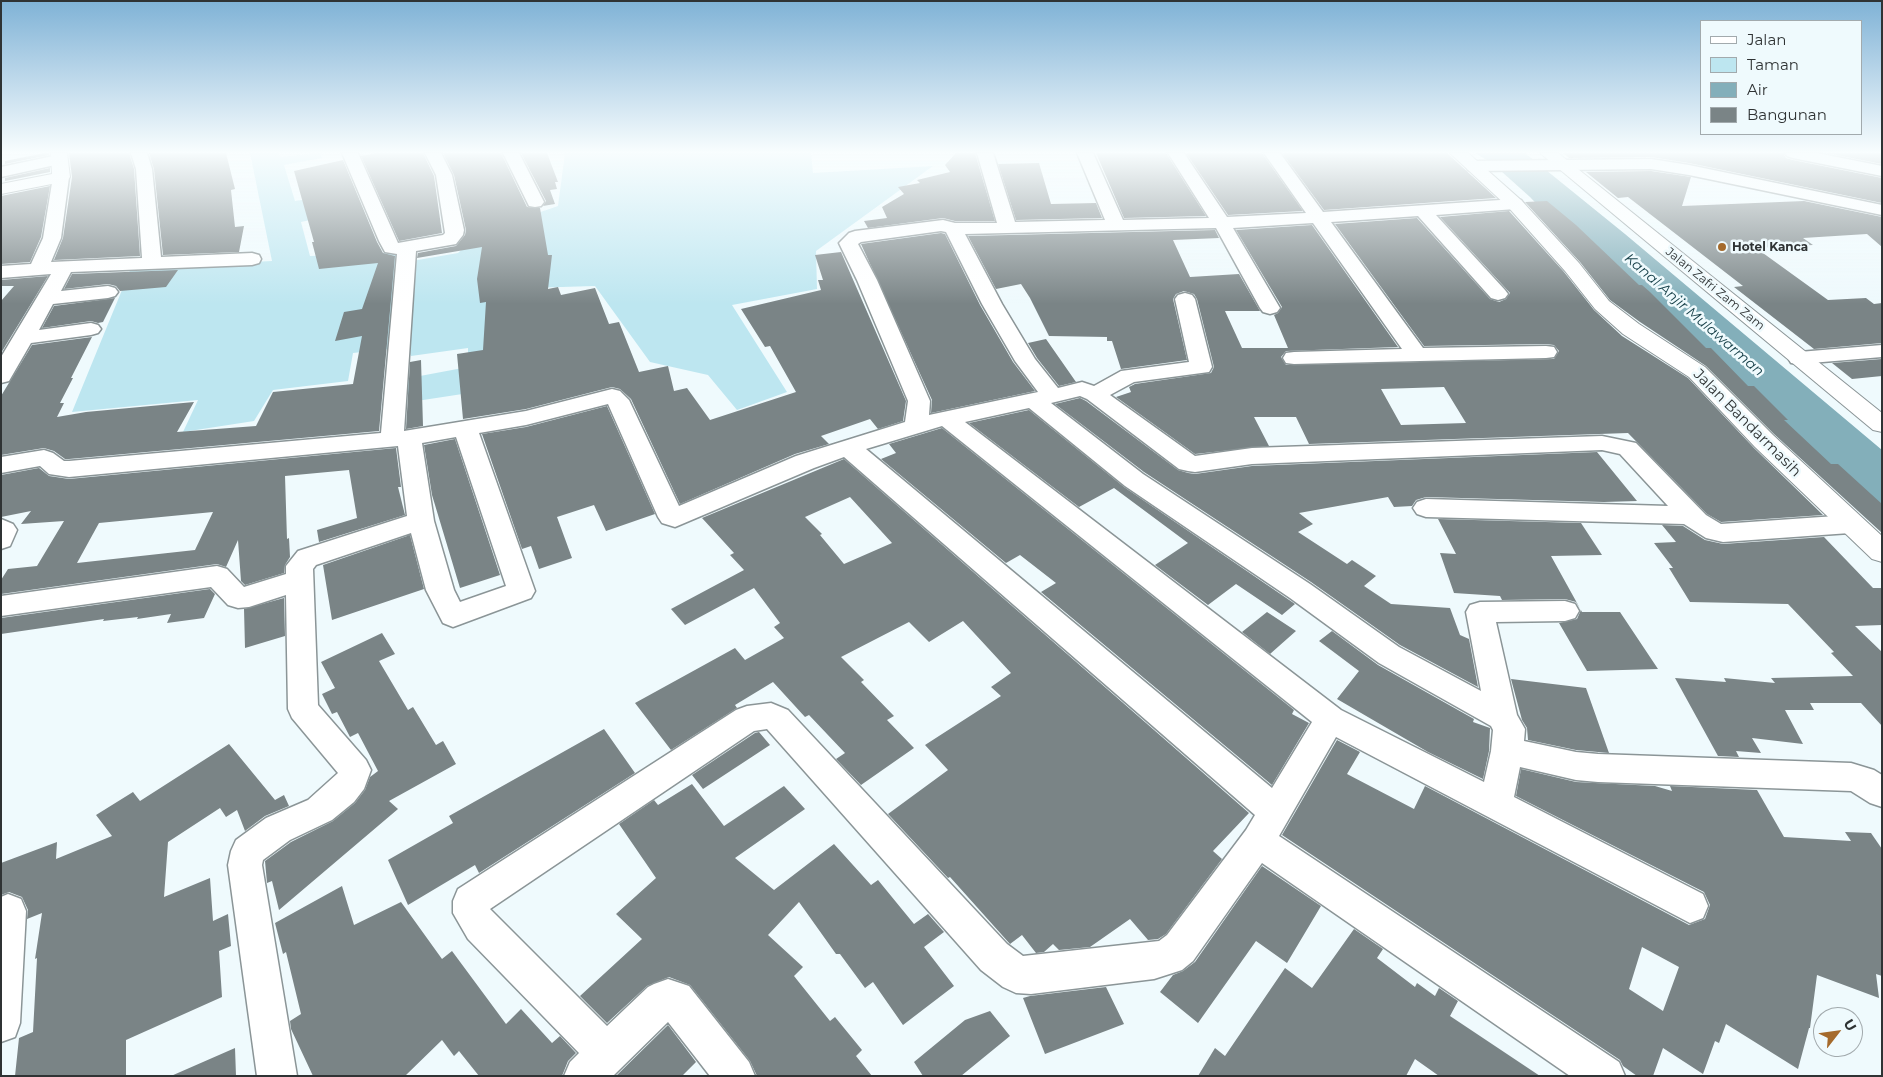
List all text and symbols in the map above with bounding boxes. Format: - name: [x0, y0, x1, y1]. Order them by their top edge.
- legend: [1700, 20, 1863, 135]
- text: Jalan: [1747, 30, 1786, 49]
- text: Taman: [1747, 55, 1799, 74]
- text: Air: [1747, 80, 1768, 99]
- text: Bangunan: [1747, 105, 1827, 124]
- place label: Hotel Kanca: [1732, 240, 1808, 254]
- marker: Hotel Kanca: [1716, 241, 1728, 253]
- street label: Jalan Zafri Zam Zam: [1663, 245, 1767, 333]
- water label: Kanal Anjir Mulawarman: [1621, 250, 1767, 380]
- street label: Jalan Bandarmasih: [1689, 365, 1805, 481]
- north arrow: [1813, 1007, 1863, 1057]
- text: U: [1840, 1016, 1861, 1034]

